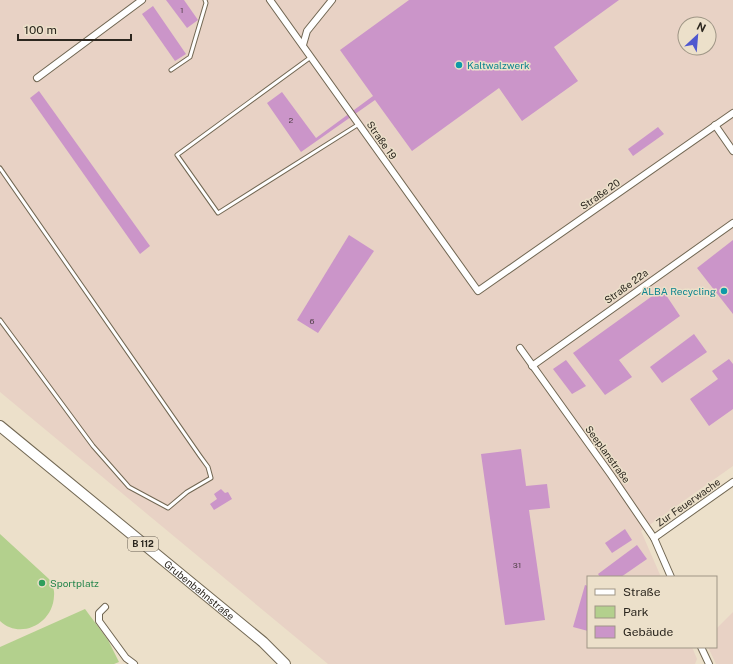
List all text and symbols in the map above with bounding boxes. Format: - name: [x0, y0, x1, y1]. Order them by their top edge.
- house number: 1: [180, 5, 184, 15]
- scale bar: [18, 16, 131, 42]
- north arrow: [677, 16, 717, 56]
- text: N: [695, 20, 708, 34]
- text: 100 m: [24, 23, 57, 37]
- place label: Kaltwalzwerk: [467, 59, 530, 71]
- marker: Kaltwalzwerk: [454, 60, 464, 70]
- house number: 2: [289, 115, 294, 125]
- street label: Straße 19: [364, 119, 400, 161]
- street label: Straße 20: [578, 176, 622, 212]
- street label: Straße 22a: [602, 266, 650, 306]
- place label: ALBA Recycling: [641, 285, 716, 297]
- marker: ALBA Recycling: [719, 286, 729, 296]
- house number: 6: [310, 316, 315, 326]
- street label: Seeplanstraße: [583, 423, 633, 485]
- street label: Zur Feuerwache: [654, 475, 723, 529]
- road number: B 112: [128, 537, 158, 551]
- street label: Grubenbahnstraße: [162, 557, 237, 622]
- house number: 31: [513, 560, 521, 570]
- legend: [587, 576, 717, 648]
- place label: Sportplatz: [50, 577, 99, 589]
- marker: Sportplatz: [37, 578, 47, 588]
- text: Straße: [623, 585, 661, 599]
- text: Park: [623, 605, 649, 619]
- text: Gebäude: [623, 625, 673, 639]

